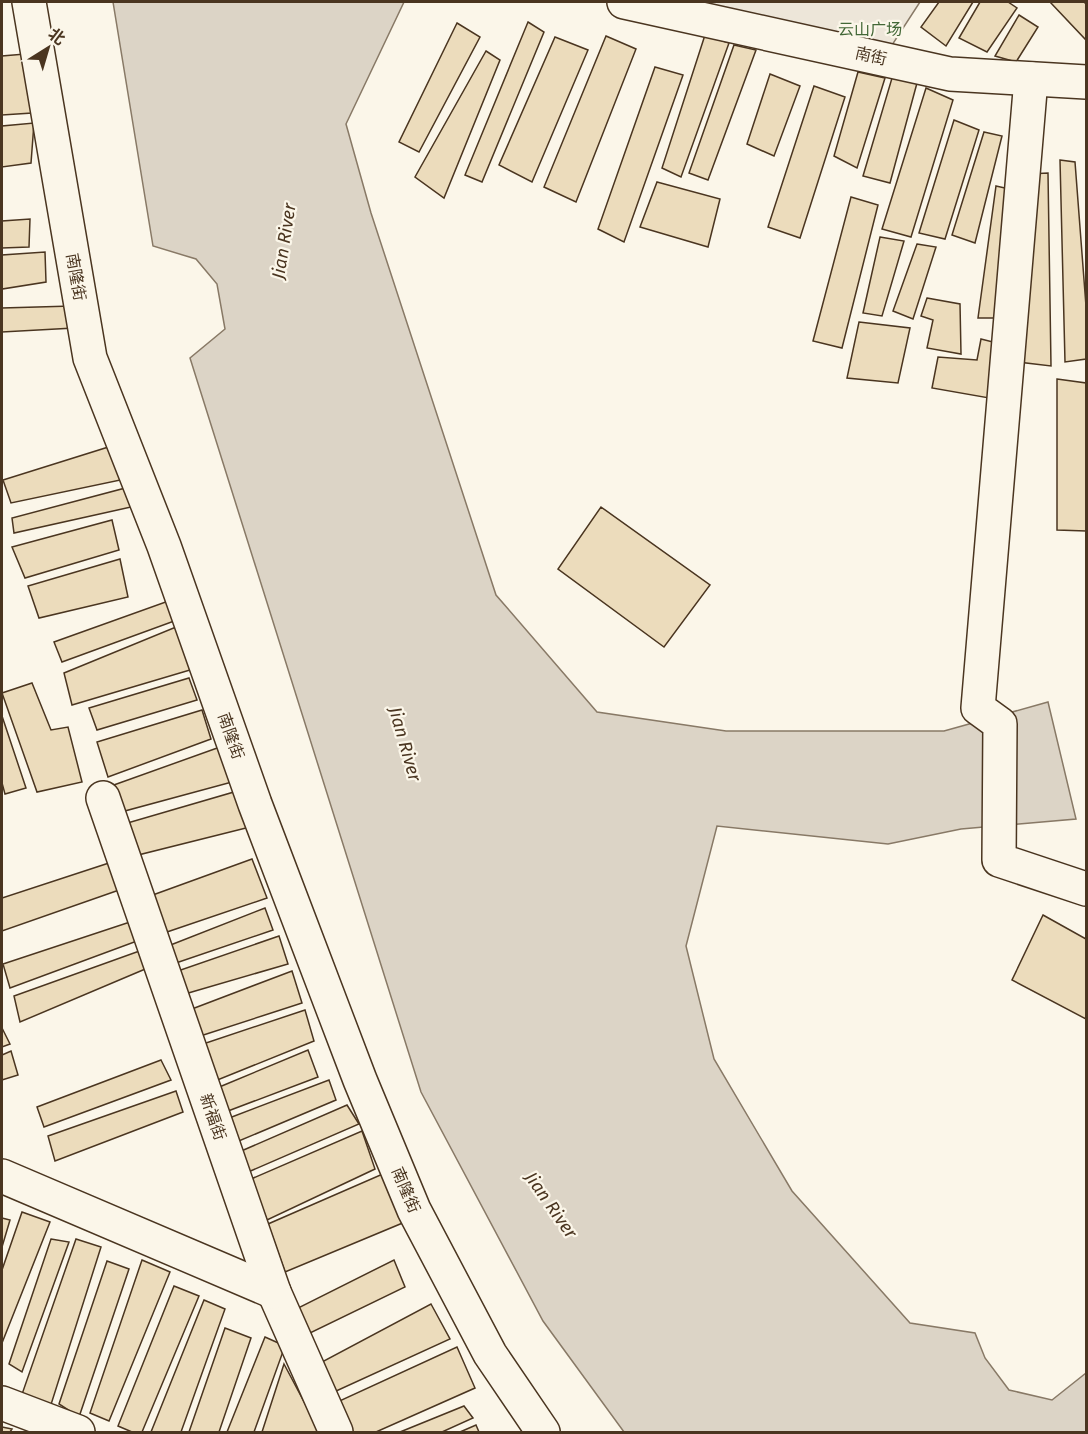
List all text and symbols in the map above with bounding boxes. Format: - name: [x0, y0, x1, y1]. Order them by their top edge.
- north arrow: [18, 18, 78, 78]
- park label: 云山广场: [838, 20, 902, 39]
- text: 北: [45, 24, 69, 49]
- street label: 南街: [853, 43, 889, 69]
- water label: Jian River: [267, 200, 301, 281]
- street label: 南隆街: [62, 252, 90, 302]
- water label: Jian River: [384, 703, 426, 785]
- street label: 南隆街: [214, 710, 248, 762]
- street label: 新福街: [196, 1091, 230, 1143]
- street label: 南隆街: [388, 1164, 424, 1216]
- water label: Jian River: [519, 1167, 583, 1244]

